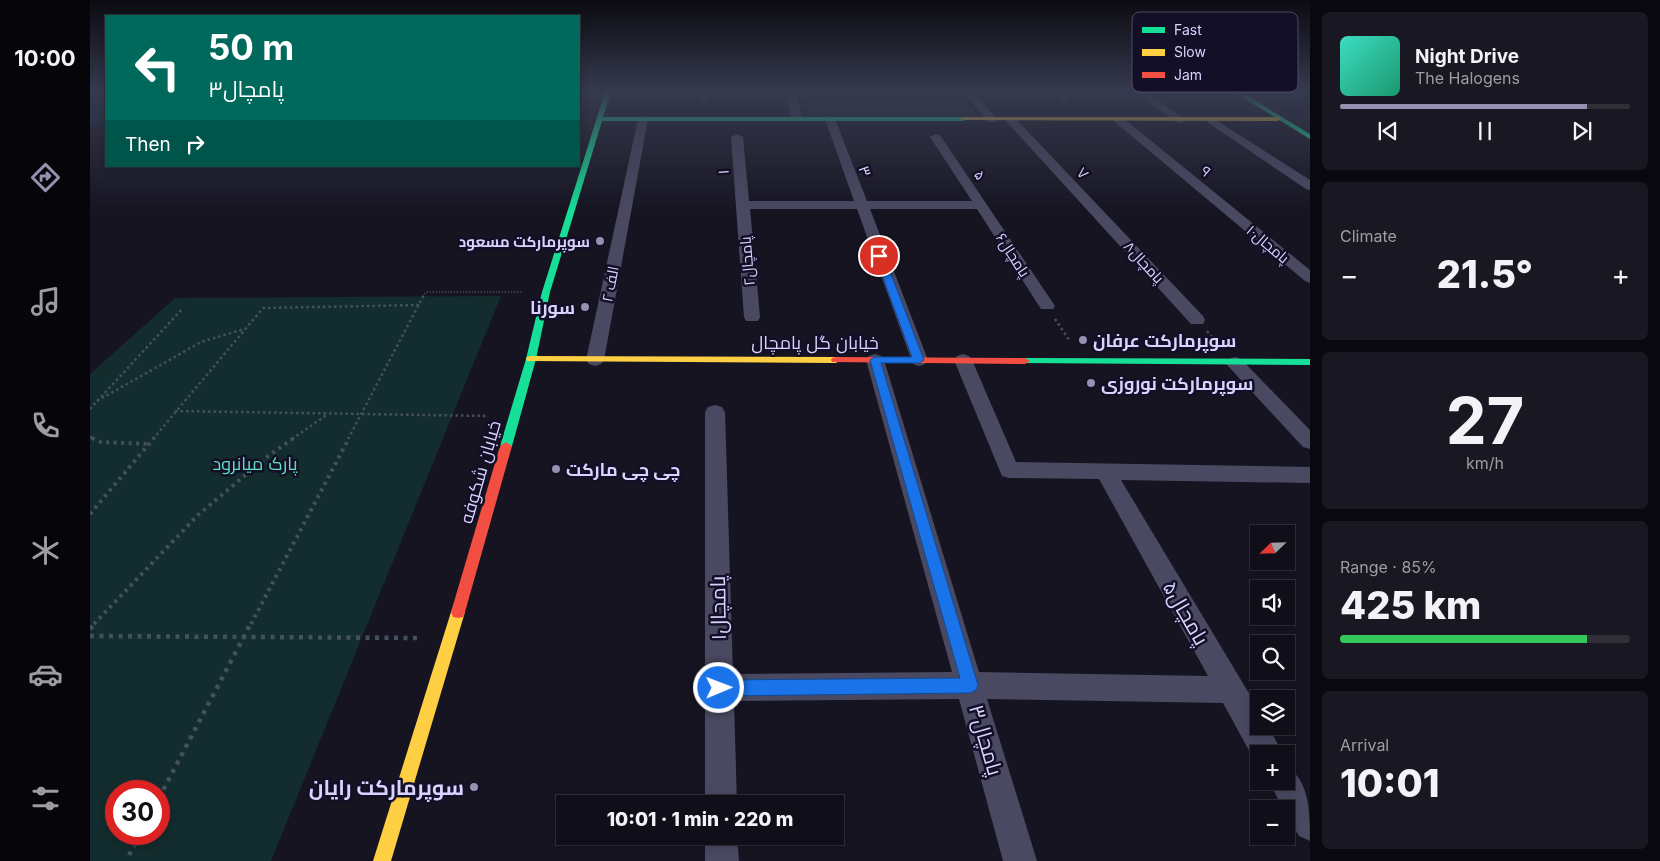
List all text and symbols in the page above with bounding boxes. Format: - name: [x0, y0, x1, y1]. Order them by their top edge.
- legend: [1132, 12, 1298, 92]
- text: Fast: [1174, 21, 1202, 38]
- text: 50 m: [208, 26, 294, 68]
- icon: left: [125, 35, 190, 100]
- text: Slow: [1174, 43, 1206, 60]
- text: 10:00: [14, 45, 76, 71]
- text: Night Drive: [1415, 45, 1519, 68]
- text: Jam: [1174, 66, 1202, 83]
- text: The Halogens: [1415, 68, 1520, 88]
- text: پامچال۳: [208, 76, 284, 102]
- icon: previous: [1374, 117, 1402, 145]
- icon: pause: [1471, 117, 1499, 145]
- icon: next: [1568, 117, 1596, 145]
- icon: right: [181, 130, 209, 158]
- text: Then: [125, 133, 171, 156]
- icon: directions: [28, 160, 63, 195]
- street label: ۹: [1197, 161, 1215, 181]
- street label: ۳: [854, 163, 876, 179]
- street label: ۷: [1073, 163, 1093, 183]
- street label: ۵: [970, 166, 990, 184]
- street label: ۱: [713, 169, 733, 175]
- street label: پامچال۱۰: [1242, 221, 1293, 268]
- text: Climate: [1340, 226, 1397, 246]
- street label: پامچال۶: [991, 229, 1034, 281]
- place label: سوپرمارکت مسعود: [459, 232, 590, 253]
- marker: سوپرمارکت مسعود: [594, 235, 606, 247]
- street label: پامچال۲: [735, 235, 760, 286]
- pin: [858, 235, 900, 277]
- street label: پامچال۸: [1119, 237, 1168, 288]
- icon: arrive: [865, 242, 893, 270]
- text: 21.5°: [1437, 251, 1533, 297]
- text: −: [1340, 258, 1359, 292]
- text: +: [1611, 258, 1630, 292]
- street label: ۲ الف: [597, 264, 623, 304]
- icon: music: [28, 284, 63, 319]
- place label: سورنا: [530, 297, 575, 319]
- marker: سورنا: [579, 301, 591, 313]
- place label: سوپرمارکت عرفان: [1093, 330, 1236, 353]
- street label: خیابان گل پامچال: [751, 332, 879, 355]
- marker: سوپرمارکت عرفان: [1077, 334, 1089, 346]
- place label: سوپرمارکت نوروزی: [1101, 373, 1253, 396]
- marker: سوپرمارکت نوروزی: [1085, 377, 1097, 389]
- text: 27: [1446, 381, 1524, 460]
- icon: phone: [28, 408, 63, 443]
- street label: خیابان شکوفه: [455, 418, 506, 526]
- park label: پارک میانرود: [213, 453, 298, 476]
- text: km/h: [1466, 453, 1504, 473]
- place label: چی چی مارکت: [566, 459, 681, 482]
- marker: چی چی مارکت: [550, 463, 562, 475]
- north arrow: [1250, 525, 1295, 570]
- map controls: [1250, 525, 1295, 845]
- icon: climate: [28, 533, 63, 568]
- text: Range · 85%: [1340, 557, 1437, 577]
- street label: پامچال۱: [705, 575, 733, 641]
- street label: پامچال۵: [1156, 577, 1214, 651]
- button: sound: [1250, 580, 1295, 625]
- text: 425 km: [1340, 582, 1481, 628]
- button: search: [1250, 635, 1295, 680]
- icon: car: [28, 657, 63, 692]
- position arrow: [692, 661, 744, 713]
- button: layers: [1250, 690, 1295, 735]
- street label: پامچال۳: [962, 702, 1008, 779]
- text: Arrival: [1340, 735, 1389, 755]
- button: +: [1250, 745, 1295, 790]
- text: 10:01: [1340, 760, 1440, 806]
- place label: سوپرمارکت رایان: [309, 775, 464, 803]
- speed limit sign: 30: [105, 780, 170, 845]
- icon: filters: [28, 781, 63, 816]
- marker: سوپرمارکت رایان: [468, 781, 480, 793]
- button: −: [1250, 800, 1295, 845]
- text: 10:01 · 1 min · 220 m: [607, 808, 793, 831]

